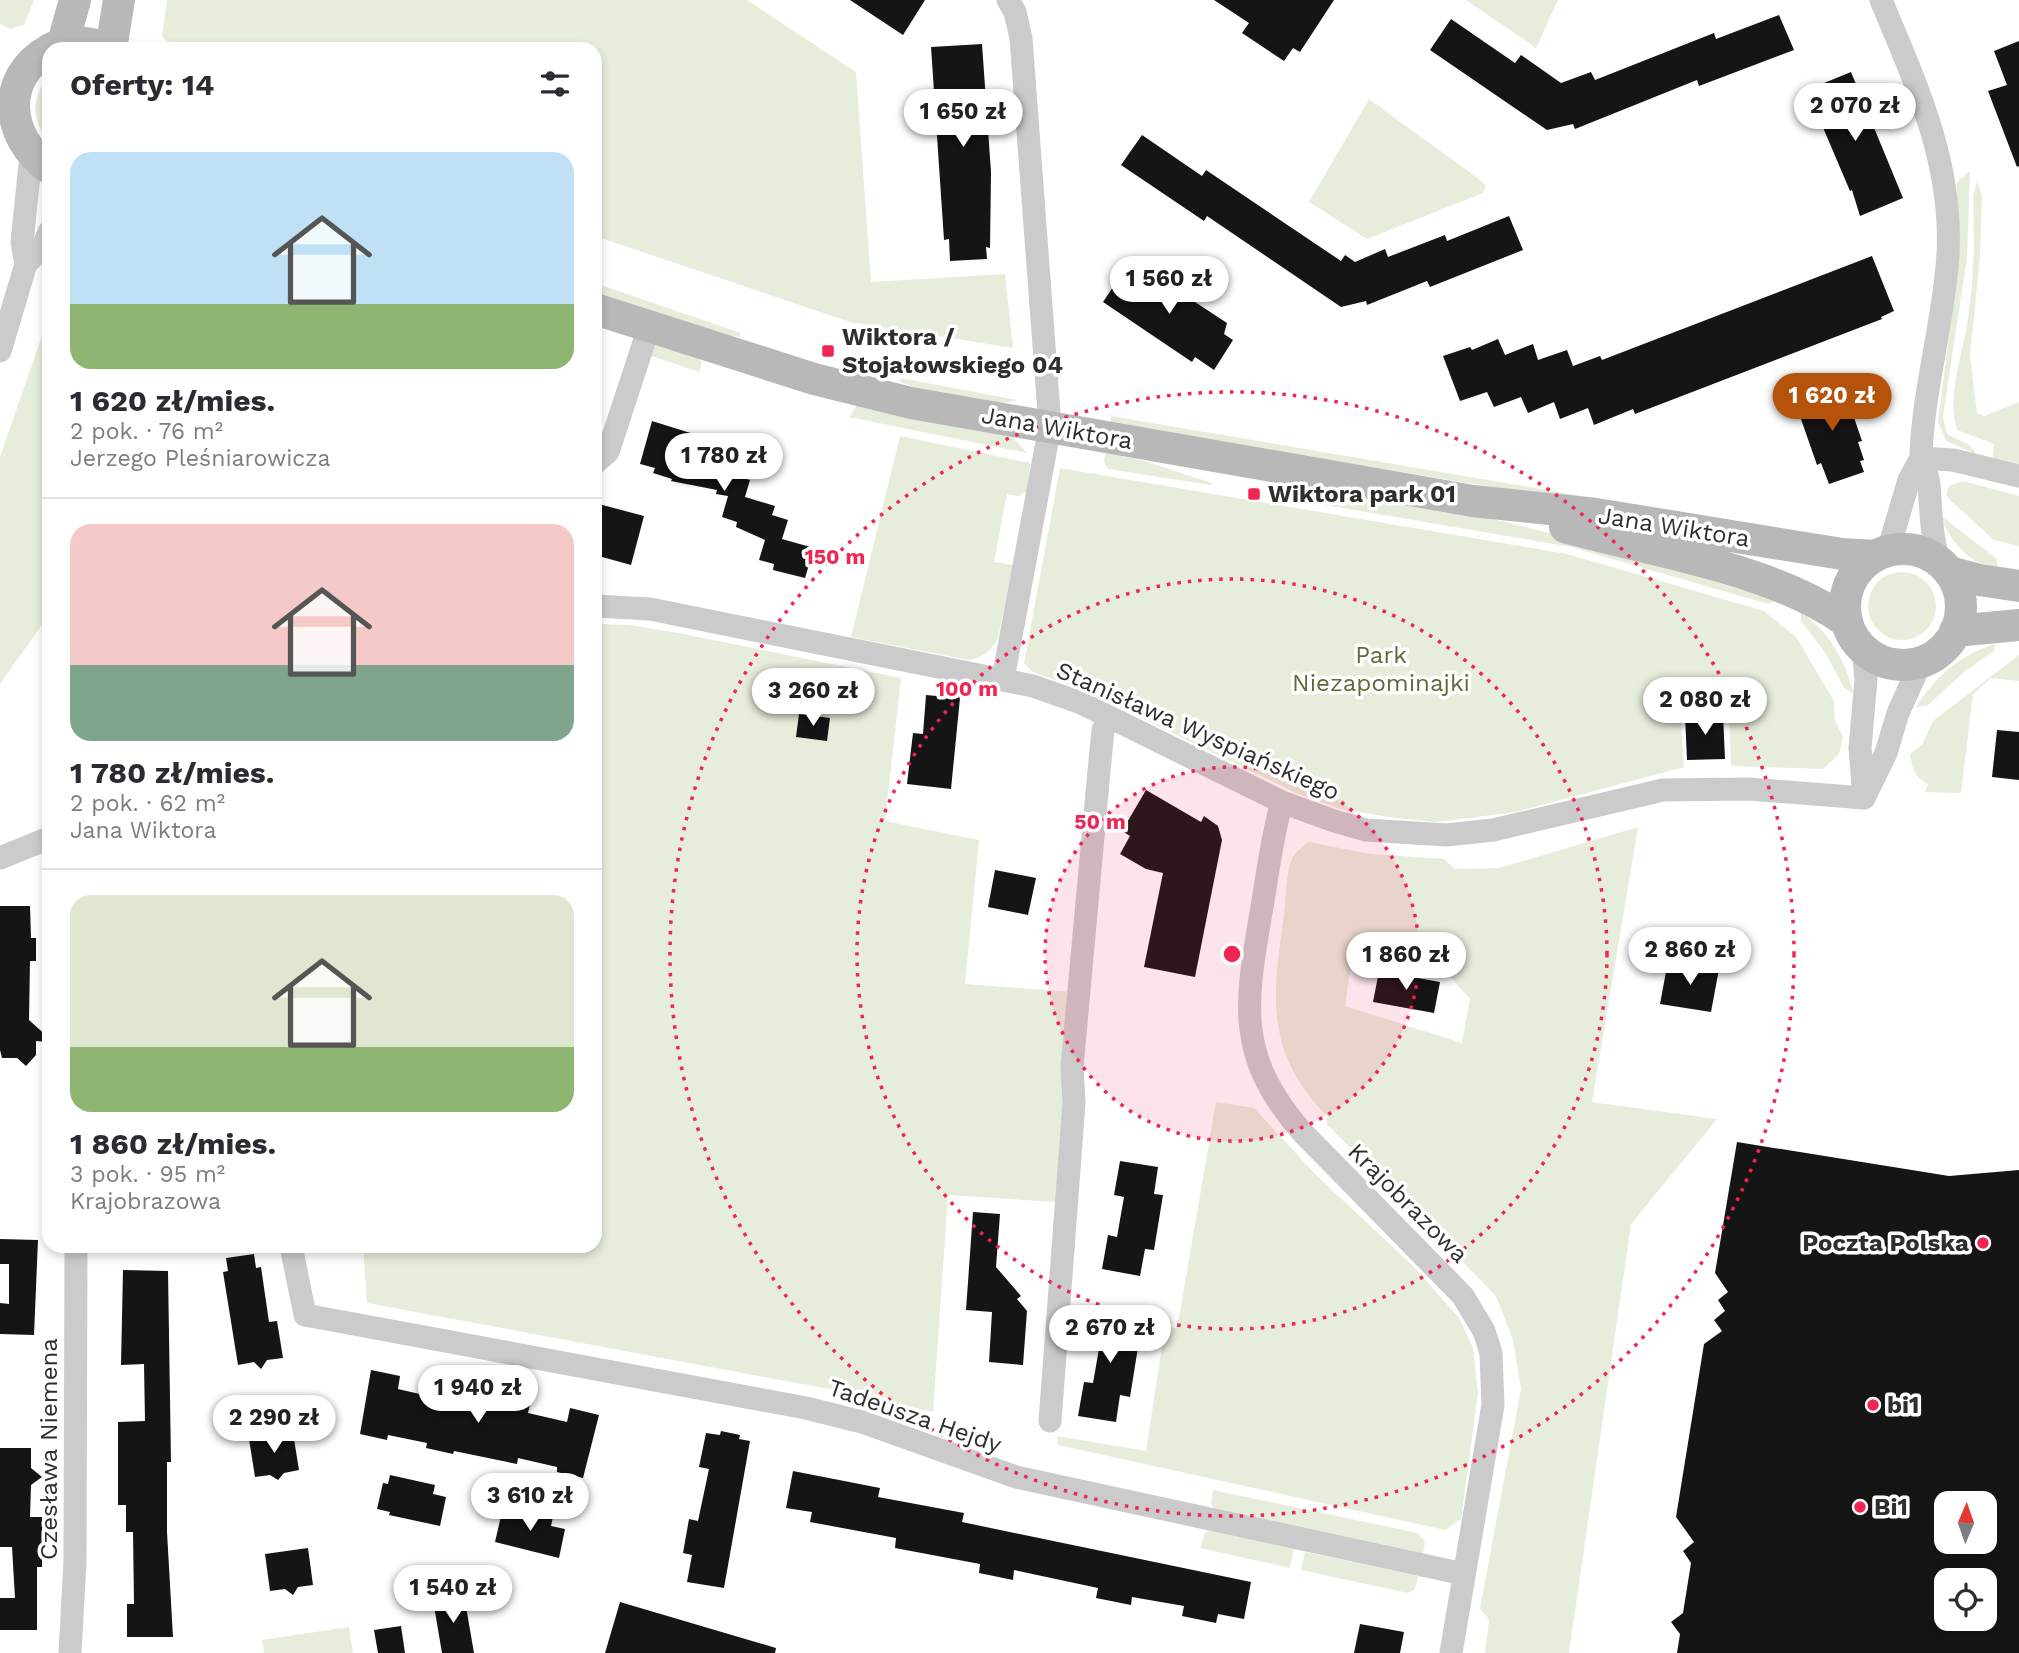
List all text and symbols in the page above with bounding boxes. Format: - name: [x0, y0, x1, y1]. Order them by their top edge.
- icon: filters: [536, 65, 574, 103]
- text: Oferty: 14: [70, 67, 214, 102]
- pin: 2 070 zł: [1783, 83, 1927, 143]
- pin: 1 650 zł: [891, 90, 1035, 149]
- text: 2 070 zł: [1810, 92, 1900, 119]
- text: 1 650 zł: [920, 98, 1006, 125]
- icon: home: [259, 197, 385, 323]
- pin: 1 560 zł: [1097, 256, 1241, 316]
- text: 1 560 zł: [1126, 265, 1212, 292]
- place label: Wiktora / Stojałowskiego 04: [842, 323, 1063, 379]
- marker: Wiktora / Stojałowskiego 04: [820, 343, 836, 359]
- pin: 1 620 zł: [1760, 374, 1904, 433]
- text: 1 620 zł: [1789, 382, 1875, 409]
- text: 1 620 zł/mies.: [70, 383, 275, 418]
- street label: Jana Wiktora: [979, 401, 1135, 455]
- text: 2 pok. · 76 m²: [70, 418, 223, 445]
- pin: 1 780 zł: [652, 434, 796, 493]
- text: 1 780 zł: [681, 442, 767, 469]
- text: Jerzego Pleśniarowicza: [70, 445, 331, 472]
- place label: Wiktora park 01: [1268, 480, 1456, 508]
- marker: Wiktora park 01: [1246, 486, 1262, 502]
- street label: Jana Wiktora: [1596, 501, 1752, 553]
- text: 150 m: [805, 544, 865, 569]
- icon: home: [259, 569, 385, 695]
- park label: Park Niezapominajki: [1292, 641, 1470, 697]
- street label: Stanisława Wyspiańskiego: [1052, 656, 1344, 806]
- pin: 3 260 zł: [741, 668, 885, 728]
- text: 100 m: [936, 676, 998, 701]
- text: 3 260 zł: [768, 677, 858, 704]
- pin: 2 080 zł: [1633, 678, 1777, 737]
- text: 2 080 zł: [1659, 686, 1751, 713]
- text: 1 780 zł/mies.: [70, 755, 275, 790]
- text: 2 pok. · 62 m²: [70, 790, 225, 817]
- text: 50 m: [1074, 809, 1126, 834]
- text: Jana Wiktora: [70, 817, 216, 844]
- pin: 2 860 zł: [1618, 928, 1762, 987]
- pin: 1 860 zł: [1334, 932, 1478, 992]
- text: 2 860 zł: [1644, 936, 1736, 963]
- icon: home: [259, 940, 385, 1066]
- text: 1 860 zł: [1362, 941, 1450, 968]
- centre of rings: [1220, 942, 1244, 966]
- text: 1 860 zł/mies.: [70, 1126, 276, 1161]
- street label: Krajobrazowa: [1342, 1137, 1474, 1269]
- text: 3 pok. · 95 m²: [70, 1161, 225, 1188]
- text: Krajobrazowa: [70, 1188, 221, 1215]
- place label: Poczta Polska: [1802, 1229, 1969, 1257]
- marker: Poczta Polska: [1975, 1235, 1991, 1251]
- pin: 2 670 zł: [1038, 1306, 1182, 1365]
- text: 2 670 zł: [1065, 1314, 1155, 1341]
- street label: Czesława Niemena: [35, 1338, 63, 1560]
- pin: 1 940 zł: [406, 1366, 550, 1425]
- street label: Tadeusza Hejdy: [825, 1373, 1006, 1459]
- text: 1 940 zł: [434, 1374, 522, 1401]
- place label: bi1: [1887, 1391, 1919, 1419]
- pin: 2 290 zł: [202, 1396, 346, 1455]
- marker: bi1: [1865, 1397, 1881, 1413]
- text: 2 290 zł: [229, 1404, 319, 1431]
- pin: 3 610 zł: [458, 1474, 602, 1533]
- text: 3 610 zł: [487, 1482, 573, 1509]
- north arrow: [1934, 1491, 1997, 1554]
- map controls: [1934, 1491, 1997, 1631]
- place label: Bi1: [1874, 1493, 1908, 1521]
- marker: Bi1: [1852, 1499, 1868, 1515]
- pin: 1 540 zł: [381, 1566, 525, 1625]
- button: locate: [1934, 1568, 1997, 1631]
- text: 1 540 zł: [409, 1574, 497, 1601]

